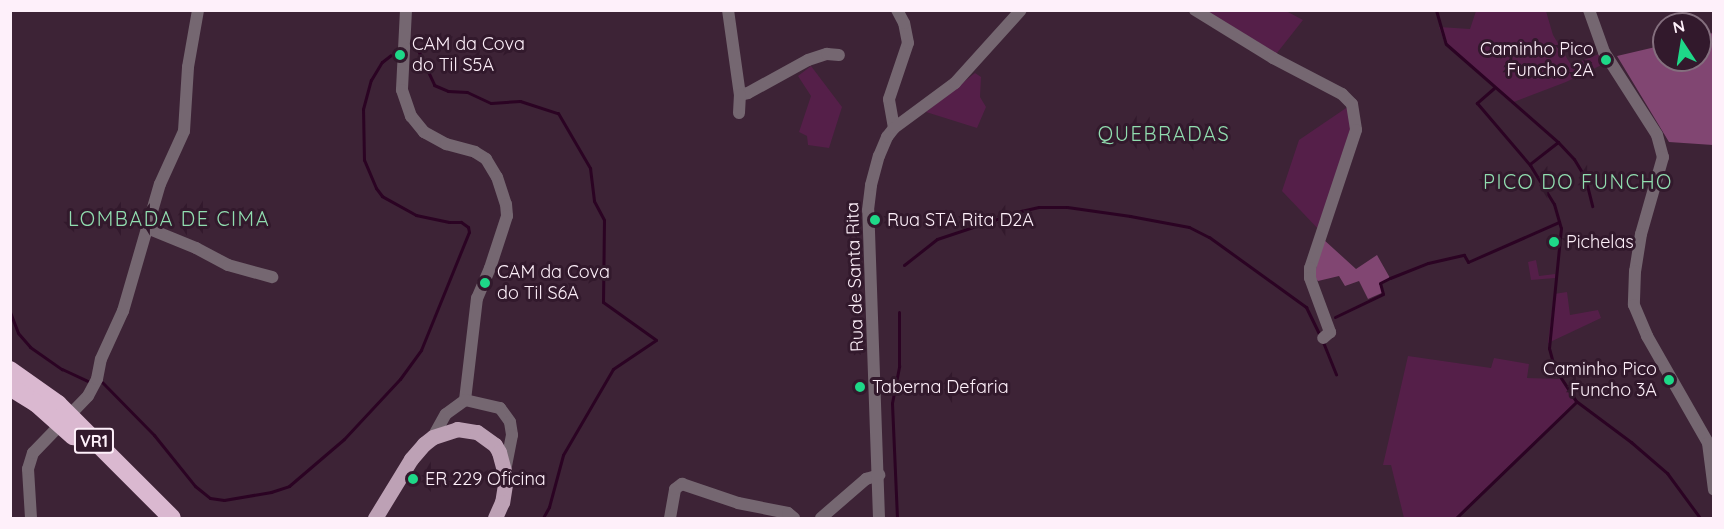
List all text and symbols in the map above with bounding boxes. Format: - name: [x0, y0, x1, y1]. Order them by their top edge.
- north arrow: [1652, 12, 1712, 72]
- text: N: [1671, 15, 1686, 37]
- place label: CAM da Cova do Til S5A: [412, 34, 525, 76]
- place label: Caminho Pico Funcho 2A: [1480, 39, 1594, 82]
- marker: CAM da Cova do Til S5A: [393, 48, 407, 62]
- marker: Caminho Pico Funcho 2A: [1599, 53, 1613, 67]
- district label: QUEBRADAS: [1098, 121, 1230, 145]
- district label: PICO DO FUNCHO: [1483, 169, 1673, 193]
- street label: Rua de Santa Rita: [842, 202, 868, 352]
- district label: LOMBADA DE CIMA: [68, 206, 270, 230]
- place label: Rua STA Rita D2A: [887, 209, 1034, 231]
- marker: Rua STA Rita D2A: [868, 213, 882, 227]
- place label: Pichelas: [1566, 231, 1634, 253]
- marker: Pichelas: [1547, 235, 1561, 249]
- place label: CAM da Cova do Til S6A: [497, 262, 610, 304]
- marker: CAM da Cova do Til S6A: [478, 276, 492, 290]
- place label: Caminho Pico Funcho 3A: [1543, 359, 1657, 401]
- marker: Caminho Pico Funcho 3A: [1662, 373, 1676, 387]
- place label: Taberna Defaria: [872, 376, 1009, 398]
- marker: Taberna Defaria: [853, 380, 867, 394]
- road number: VR1: [73, 428, 115, 454]
- place label: ER 229 Oficina: [425, 468, 546, 490]
- marker: ER 229 Oficina: [406, 472, 420, 486]

